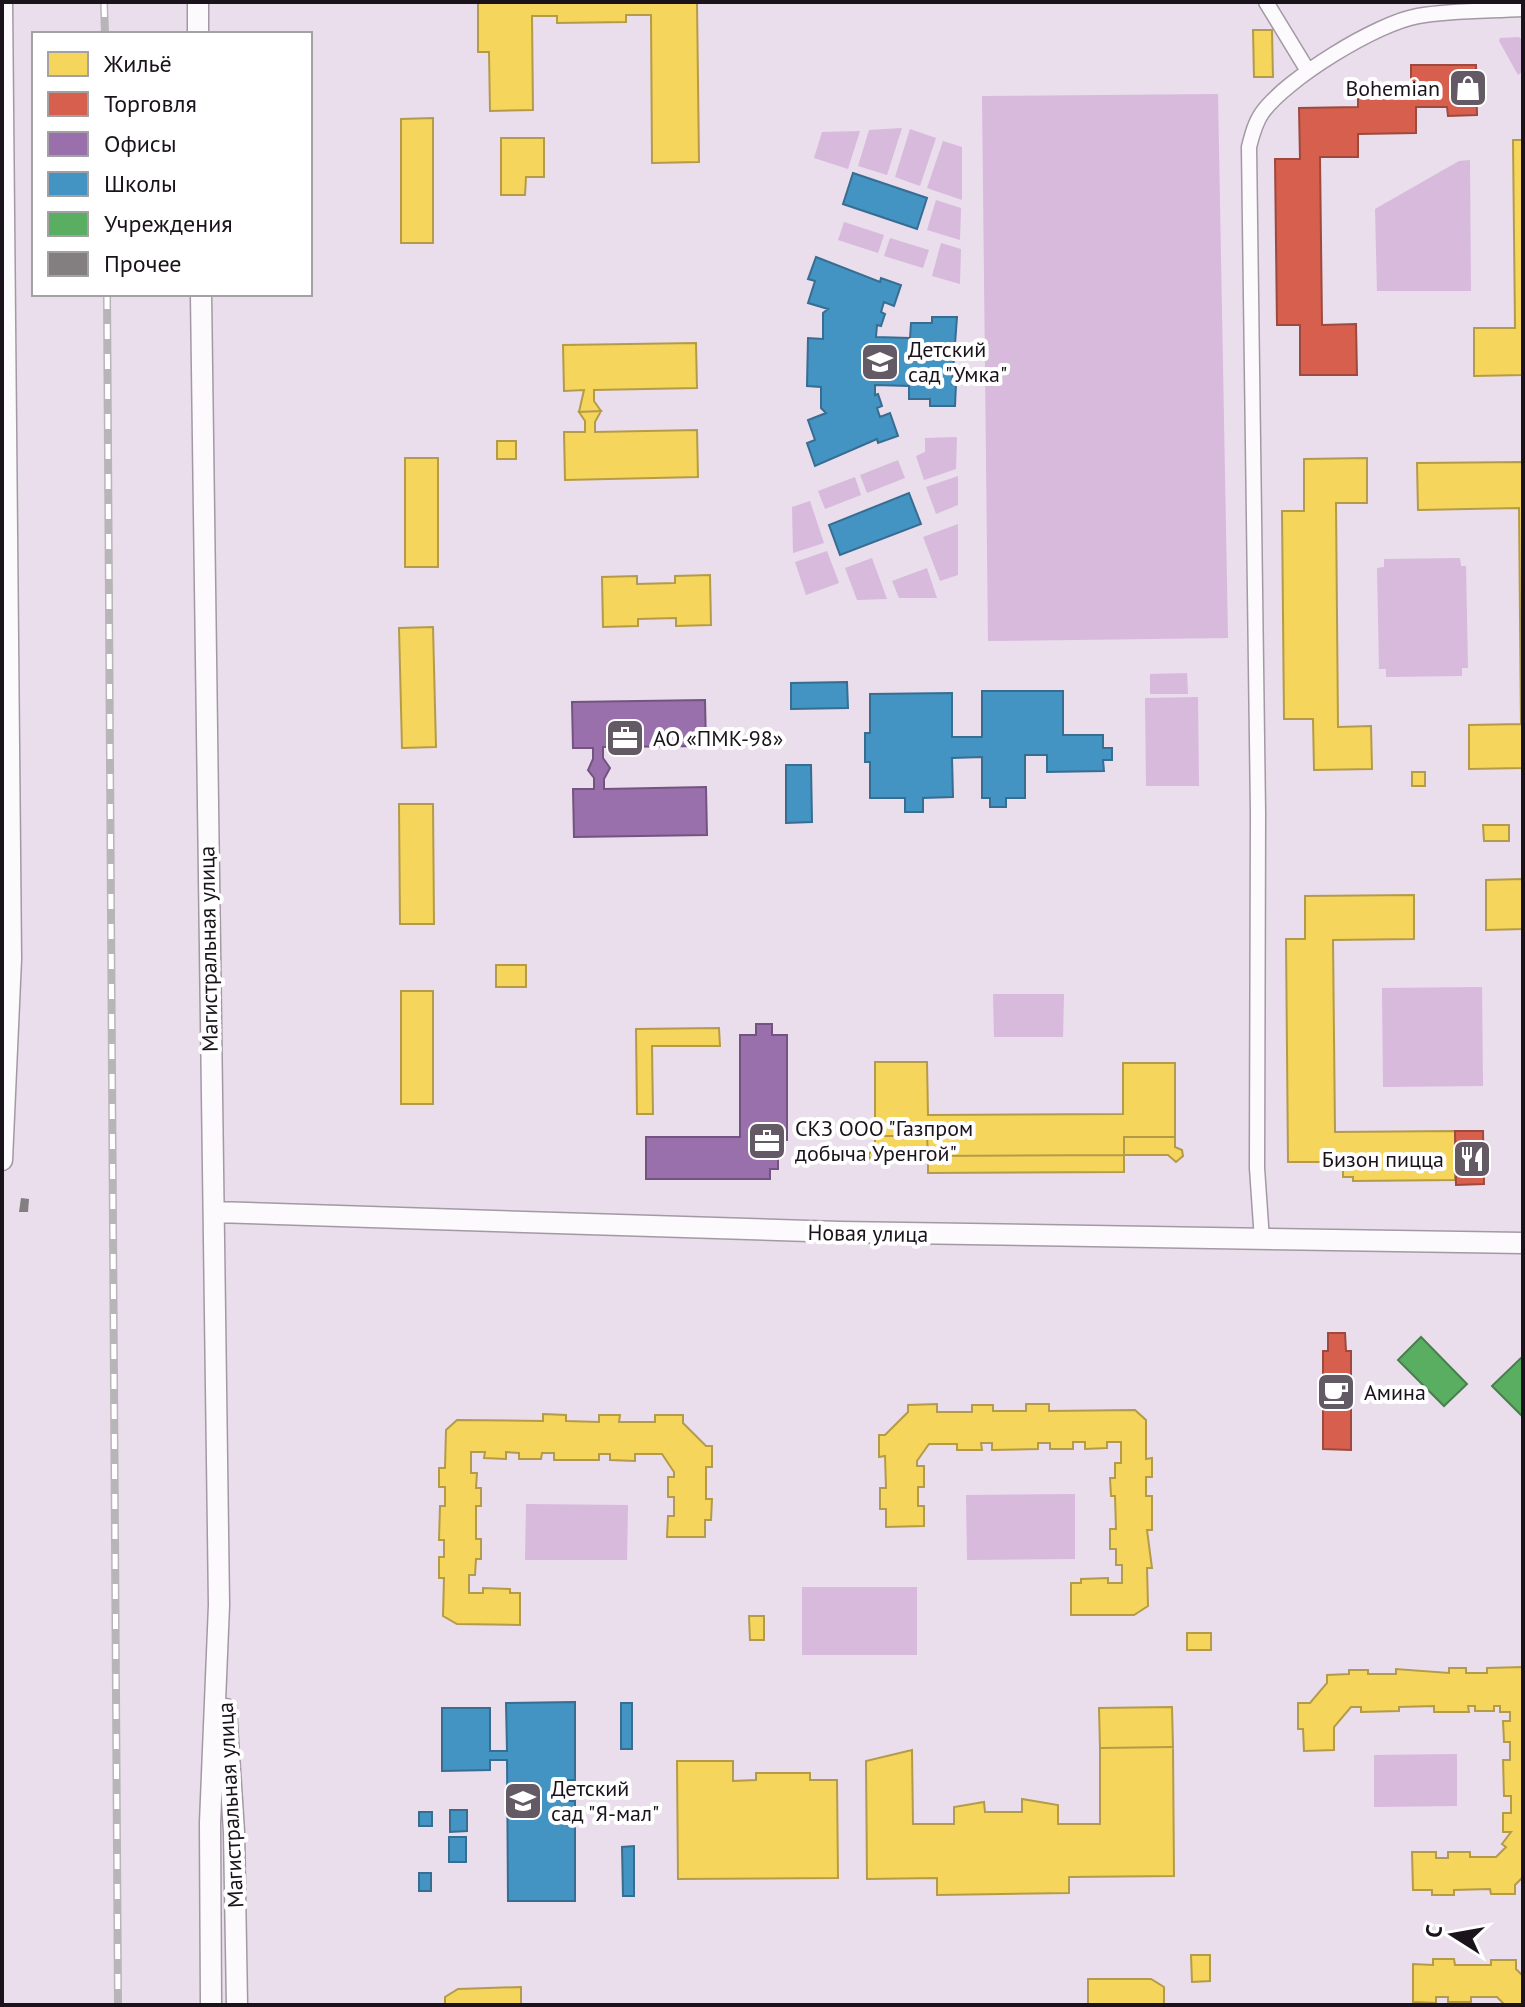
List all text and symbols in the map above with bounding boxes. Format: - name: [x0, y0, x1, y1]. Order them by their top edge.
- legend: [32, 32, 312, 296]
- text: Жильё: [103, 48, 172, 79]
- shop icon: Bohemian: [1447, 67, 1489, 109]
- place label: Bohemian: [1345, 74, 1440, 102]
- text: Торговля: [104, 88, 197, 119]
- text: Офисы: [104, 128, 177, 159]
- text: Школы: [104, 168, 177, 199]
- text: Учреждения: [104, 208, 233, 239]
- text: Прочее: [104, 248, 182, 279]
- place label: Детский сад "Умка": [908, 335, 1007, 388]
- school or university icon: Детский сад "Умка": [859, 341, 901, 383]
- office icon: АО «ПМК-98»: [604, 717, 646, 759]
- place label: АО «ПМК-98»: [653, 724, 783, 752]
- street label: Магистральная улица: [192, 846, 224, 1052]
- place label: СКЗ ООО "Газпром добыча Уренгой": [795, 1114, 973, 1167]
- office icon: СКЗ ООО "Газпром добыча Уренгой": [746, 1120, 788, 1162]
- restaurant icon: Бизон пицца: [1451, 1138, 1493, 1180]
- place label: Бизон пицца: [1322, 1145, 1444, 1173]
- street label: Новая улица: [807, 1218, 929, 1248]
- cafe icon: Амина: [1315, 1371, 1357, 1413]
- place label: Амина: [1364, 1378, 1426, 1406]
- street label: Магистральная улица: [211, 1701, 249, 1909]
- place label: Детский сад "Я-мал": [551, 1774, 659, 1827]
- school or university icon: Детский сад "Я-мал": [502, 1780, 544, 1822]
- north arrow: [1413, 1895, 1493, 1975]
- text: С: [1418, 1922, 1448, 1940]

